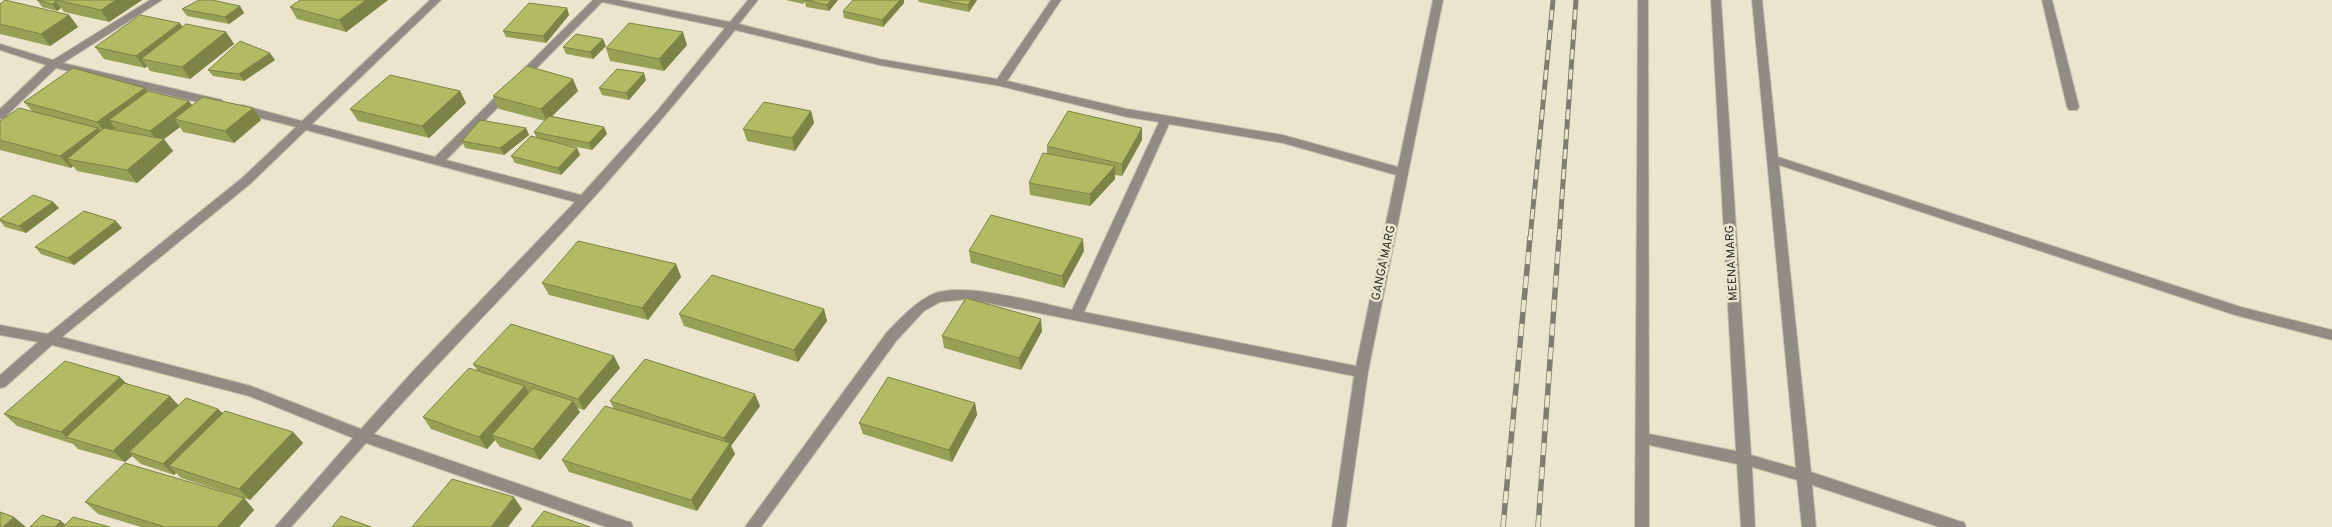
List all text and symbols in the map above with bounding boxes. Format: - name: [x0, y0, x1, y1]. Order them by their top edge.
- street label: GANGA MARG: [1368, 224, 1400, 302]
- street label: MEENA MARG: [1722, 225, 1742, 301]

